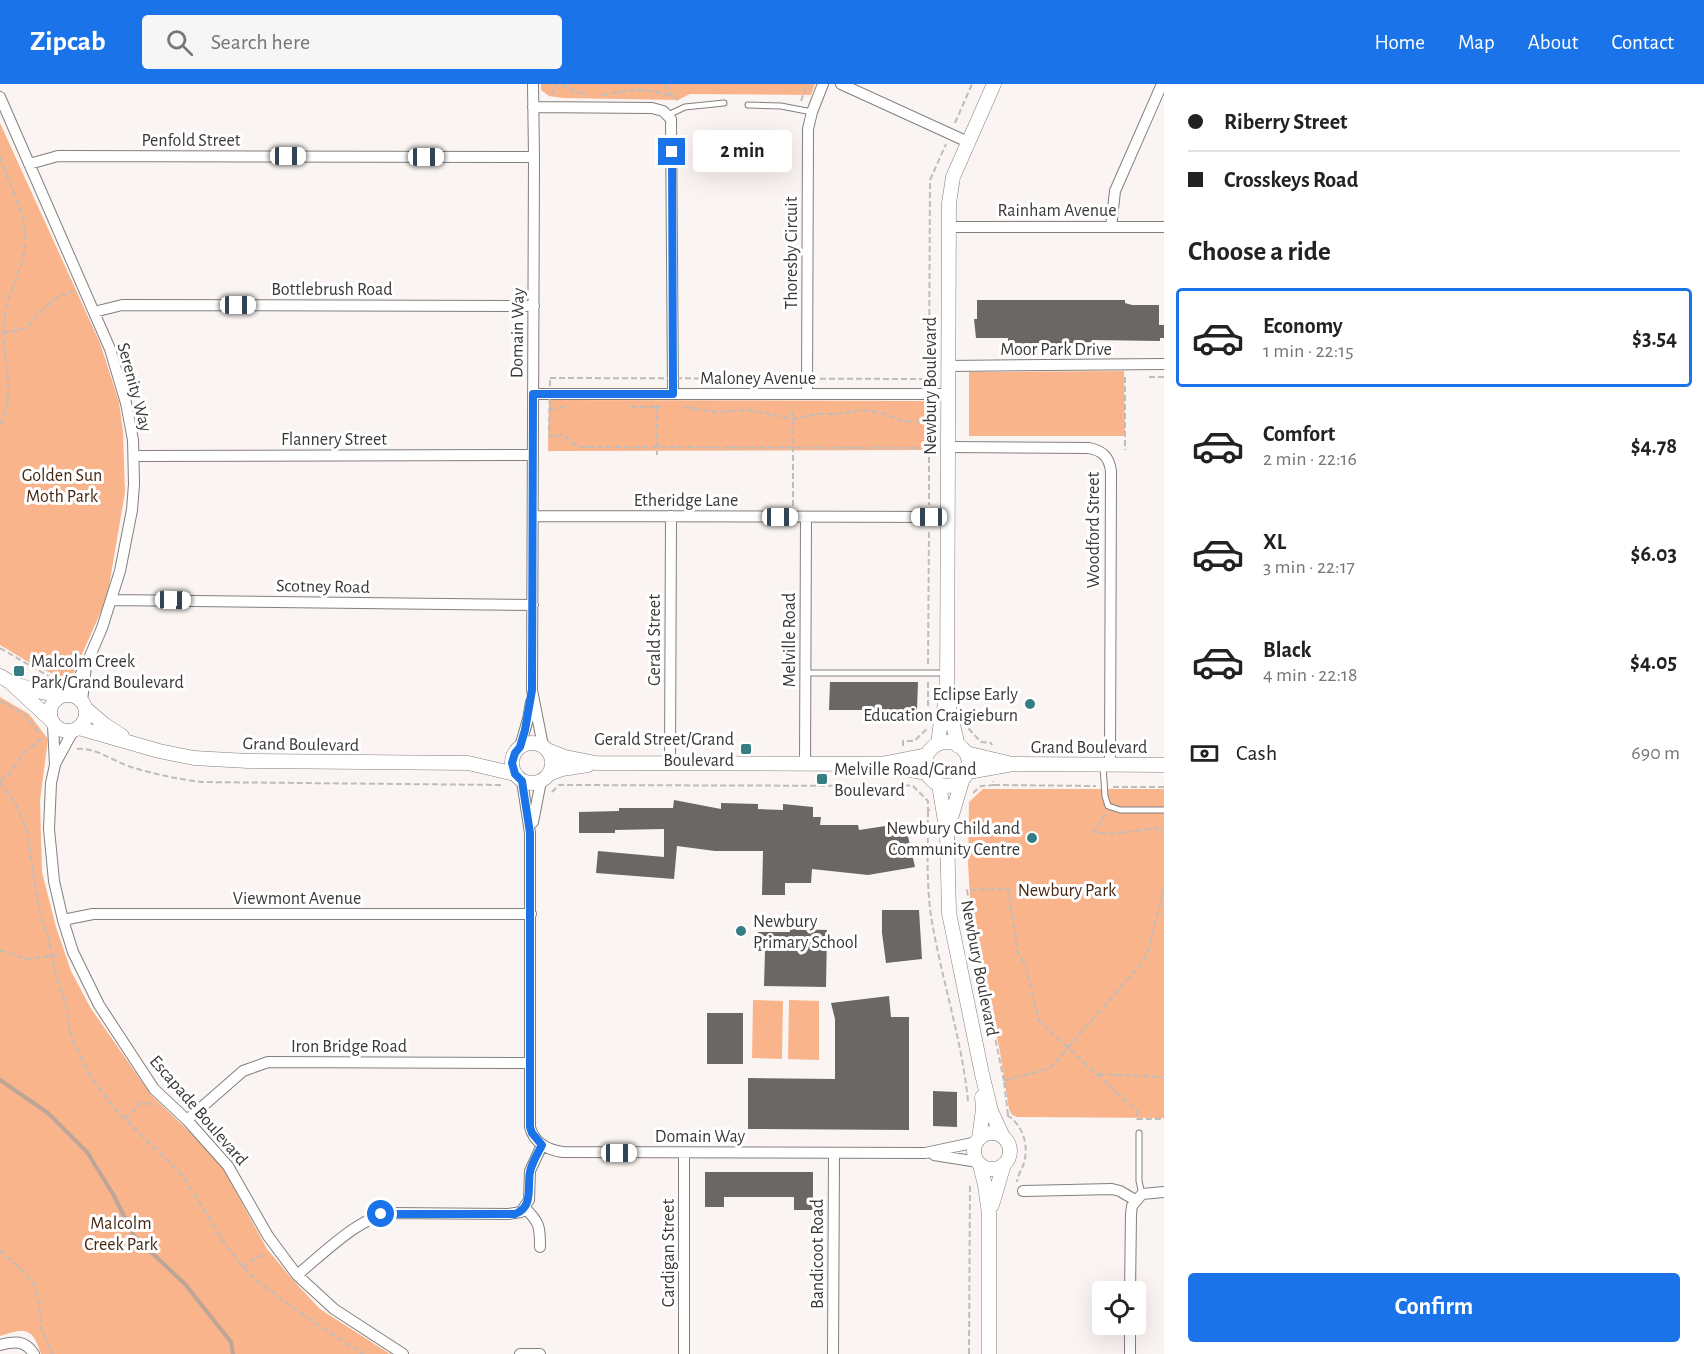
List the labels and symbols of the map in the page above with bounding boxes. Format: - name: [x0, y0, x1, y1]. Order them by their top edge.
- callout: 2 min: [693, 131, 792, 173]
- street label: Penfold Street: [141, 132, 241, 150]
- route end: [658, 138, 685, 165]
- car: [270, 147, 306, 165]
- car: [408, 148, 444, 166]
- street label: Thoresby Circuit: [783, 196, 801, 309]
- street label: Rainham Avenue: [998, 202, 1116, 220]
- street label: Bottlebrush Road: [271, 281, 393, 299]
- street label: Domain Way: [508, 287, 528, 378]
- car: [220, 296, 256, 314]
- street label: Newbury Boulevard: [922, 317, 940, 455]
- street label: Serenity Way: [114, 341, 155, 434]
- street label: Moor Park Drive: [1000, 341, 1112, 359]
- street label: Maloney Avenue: [700, 370, 816, 388]
- street label: Flannery Street: [281, 431, 387, 449]
- park label: Golden Sun Moth Park: [22, 467, 102, 506]
- street label: Woodford Street: [1085, 471, 1103, 588]
- street label: Etheridge Lane: [634, 492, 738, 510]
- car: [762, 508, 798, 526]
- car: [911, 508, 947, 526]
- street label: Scotney Road: [276, 577, 370, 597]
- car: [155, 591, 191, 609]
- street label: Melville Road: [781, 593, 799, 687]
- street label: Gerald Street: [646, 594, 664, 686]
- place label: Malcolm Creek Park/Grand Boulevard: [31, 653, 184, 692]
- marker: Malcolm Creek Park/Grand Boulevard: [12, 664, 26, 678]
- place label: Eclipse Early Education Craigieburn: [863, 686, 1018, 725]
- marker: Eclipse Early Education Craigieburn: [1023, 697, 1037, 711]
- place label: Gerald Street/Grand Boulevard: [594, 731, 734, 770]
- street label: Grand Boulevard: [243, 735, 359, 755]
- street label: Grand Boulevard: [1031, 739, 1147, 757]
- marker: Gerald Street/Grand Boulevard: [739, 742, 753, 756]
- place label: Melville Road/Grand Boulevard: [834, 761, 977, 800]
- marker: Melville Road/Grand Boulevard: [815, 772, 829, 786]
- place label: Newbury Child and Community Centre: [886, 820, 1020, 859]
- marker: Newbury Child and Community Centre: [1025, 831, 1039, 845]
- park label: Newbury Park: [1018, 882, 1117, 900]
- street label: Viewmont Avenue: [233, 890, 361, 908]
- street label: Newbury Boulevard: [957, 899, 1001, 1038]
- place label: Newbury Primary School: [753, 913, 858, 952]
- marker: Newbury Primary School: [734, 924, 748, 938]
- street label: Iron Bridge Road: [291, 1038, 407, 1056]
- street label: Escapade Boulevard: [146, 1052, 251, 1169]
- street label: Domain Way: [655, 1128, 746, 1146]
- car: [601, 1144, 637, 1162]
- street label: Cardigan Street: [660, 1199, 678, 1307]
- street label: Bandicoot Road: [809, 1199, 827, 1309]
- route start: [367, 1200, 394, 1227]
- park label: Malcolm Creek Park: [84, 1215, 159, 1254]

